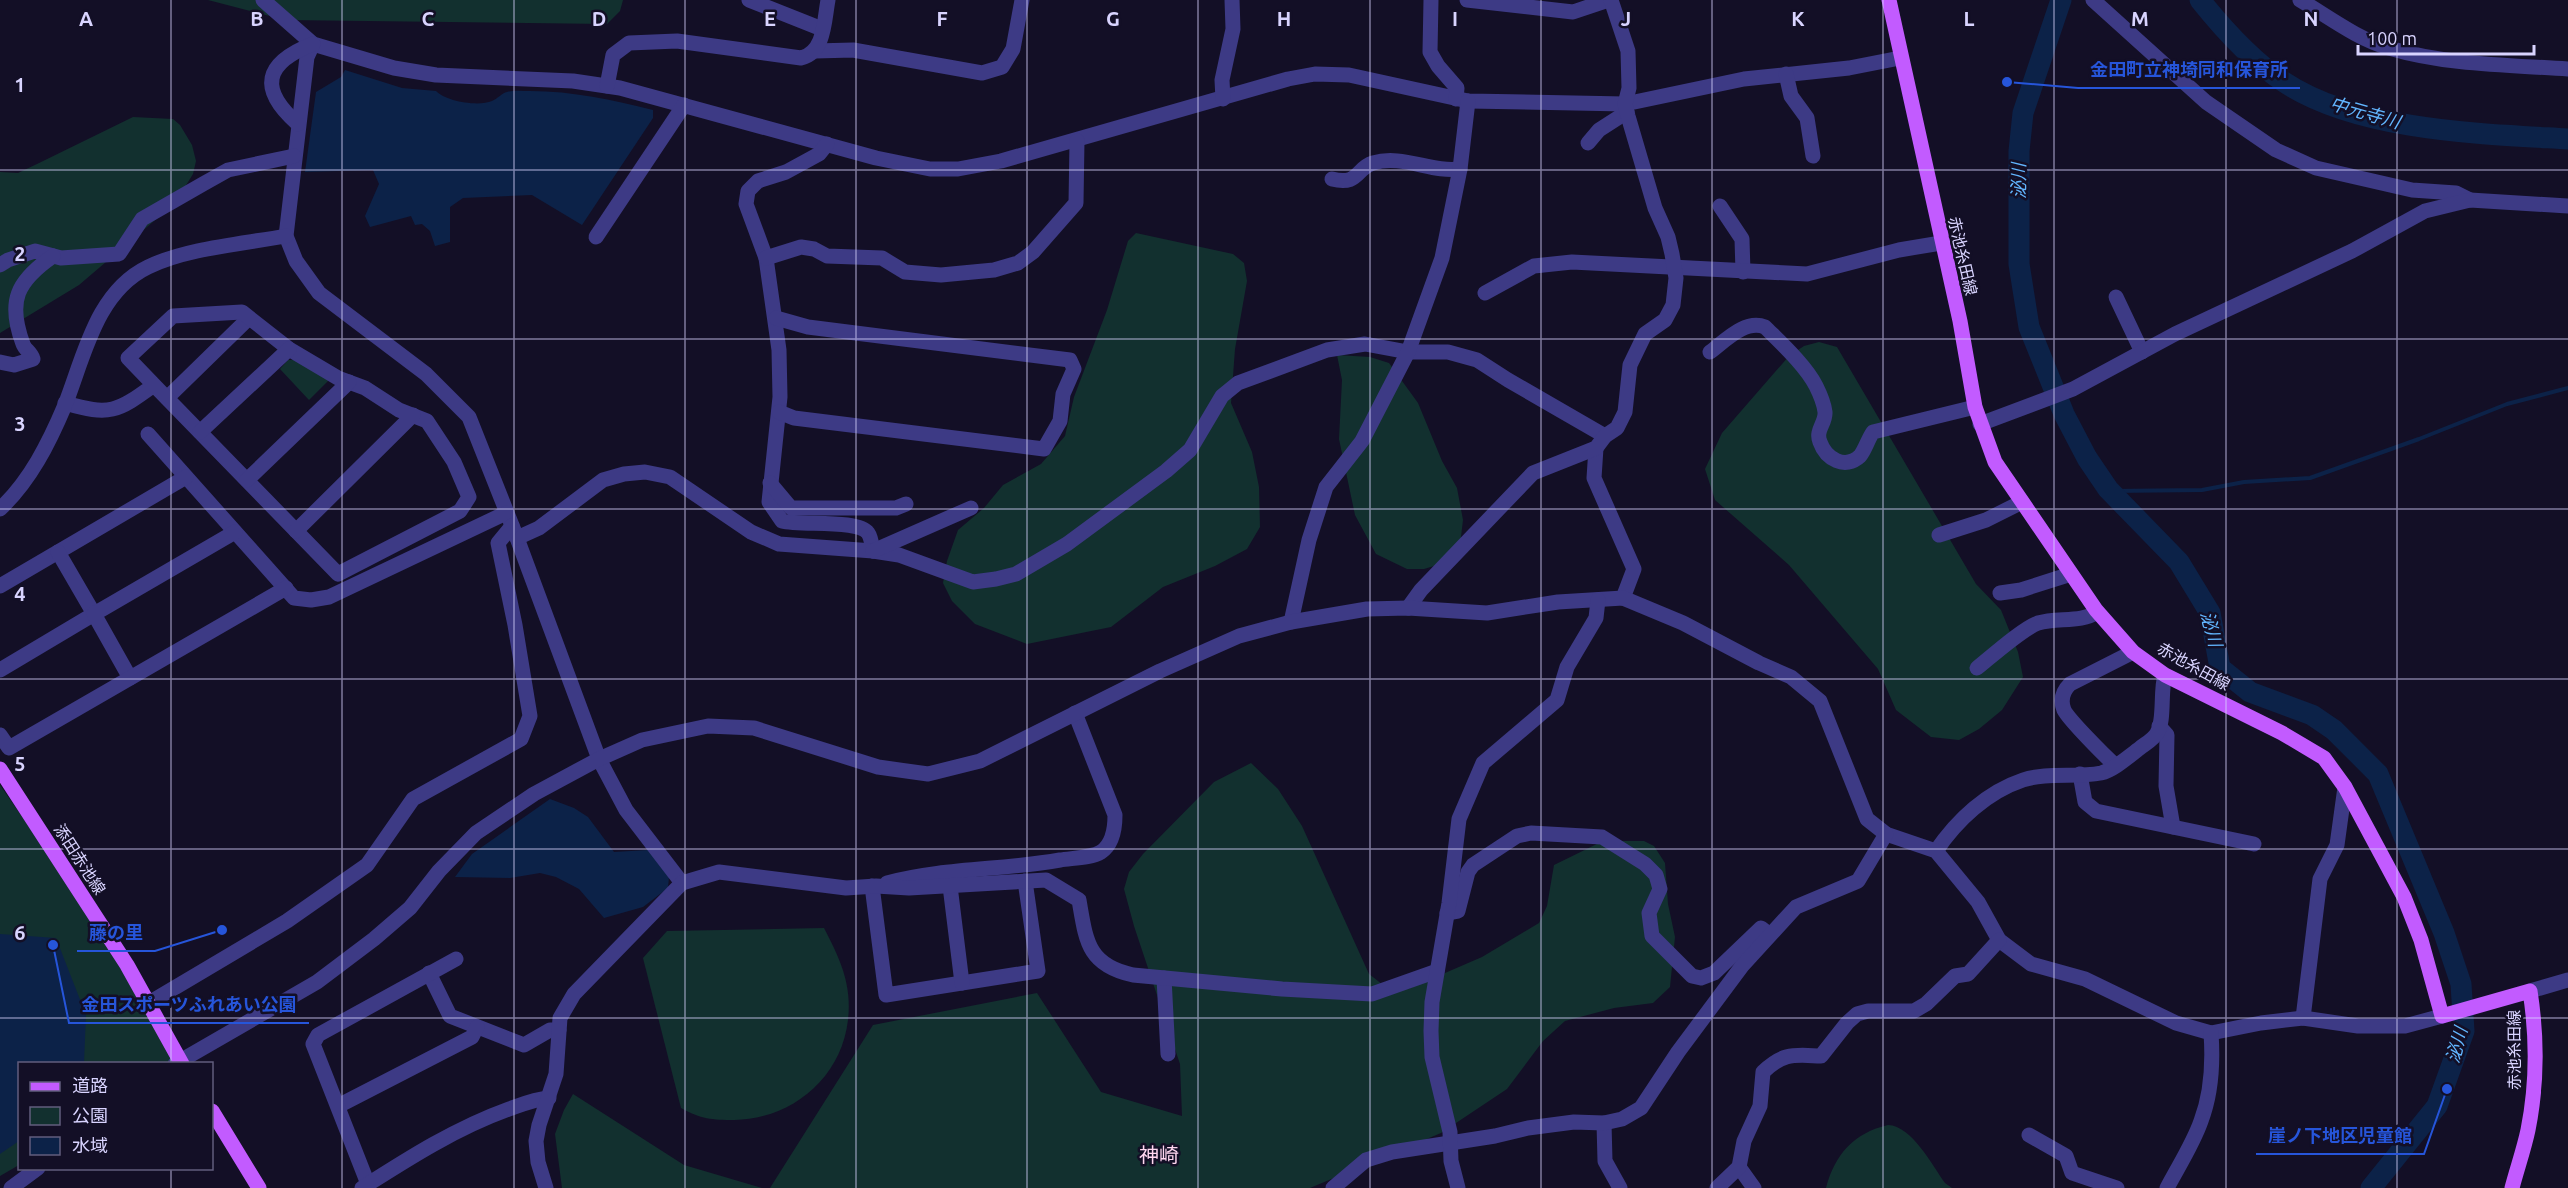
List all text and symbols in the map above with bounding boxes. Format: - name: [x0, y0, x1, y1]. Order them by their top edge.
- text: A: [79, 7, 93, 30]
- text: B: [250, 7, 264, 30]
- text: C: [422, 7, 435, 30]
- text: D: [592, 7, 606, 30]
- text: E: [764, 7, 776, 30]
- text: F: [936, 7, 948, 30]
- text: G: [1106, 7, 1120, 30]
- text: H: [1277, 7, 1291, 30]
- text: I: [1452, 7, 1458, 30]
- text: J: [1621, 7, 1631, 30]
- text: K: [1791, 7, 1805, 30]
- text: L: [1964, 7, 1975, 30]
- text: M: [2131, 7, 2149, 30]
- text: N: [2304, 7, 2318, 30]
- scale bar: [2358, 18, 2534, 56]
- text: 100 m: [2367, 28, 2417, 48]
- callout: 金田町立神埼同和保育所: [2078, 52, 2300, 88]
- text: 金田町立神埼同和保育所: [2090, 59, 2288, 79]
- text: 1: [14, 73, 26, 96]
- water label: 中元寺川: [2328, 93, 2405, 132]
- water label: 泌川: [2008, 161, 2028, 199]
- street label: 赤池糸田線: [1945, 215, 1981, 297]
- text: 2: [14, 242, 26, 265]
- text: 3: [14, 412, 26, 435]
- text: 4: [14, 582, 26, 605]
- water label: 泌川: [2198, 609, 2227, 651]
- street label: 赤池糸田線: [2155, 639, 2233, 693]
- text: 5: [14, 752, 26, 775]
- street label: 添田赤池線: [51, 821, 109, 897]
- callout: 藤の里: [77, 915, 155, 951]
- text: 6: [14, 921, 26, 944]
- text: 藤の里: [89, 922, 143, 942]
- callout: 金田スポーツふれあい公園: [69, 987, 309, 1023]
- text: 金田スポーツふれあい公園: [81, 994, 297, 1014]
- street label: 赤池糸田線: [2505, 1010, 2523, 1090]
- water label: 泌川: [2442, 1023, 2471, 1065]
- legend: [18, 1062, 213, 1170]
- text: 道路: [72, 1075, 108, 1095]
- text: 公園: [72, 1105, 108, 1125]
- callout: 崖ノ下地区児童館: [2256, 1118, 2424, 1154]
- text: 崖ノ下地区児童館: [2268, 1125, 2412, 1145]
- text: 水域: [72, 1135, 108, 1155]
- district label: 神崎: [1139, 1143, 1179, 1166]

